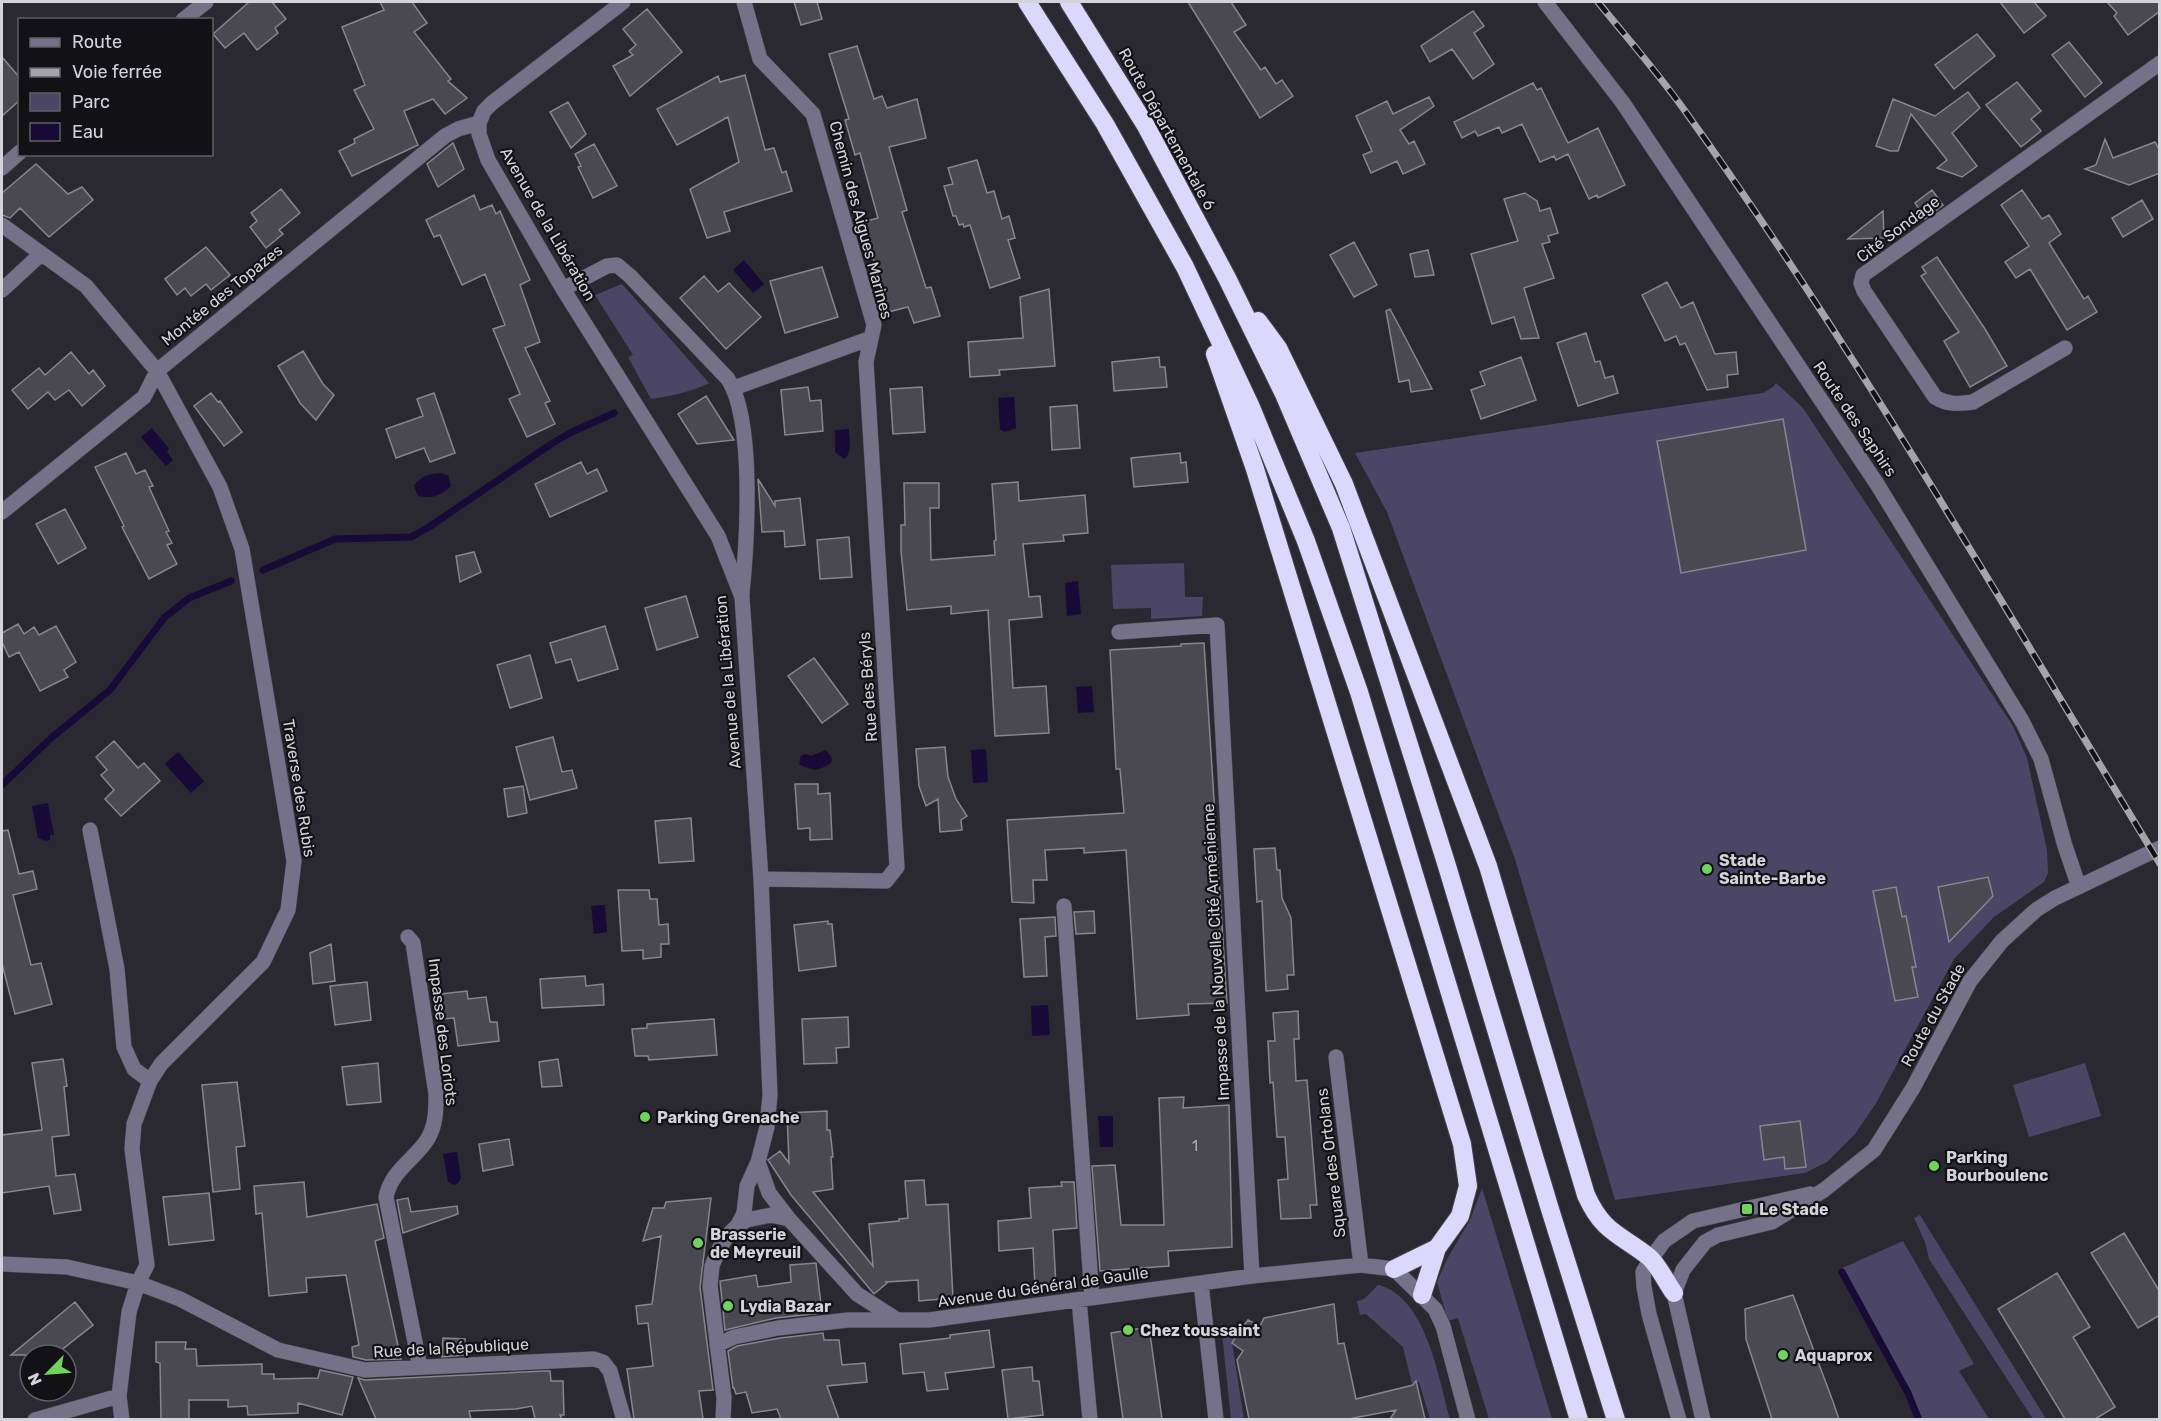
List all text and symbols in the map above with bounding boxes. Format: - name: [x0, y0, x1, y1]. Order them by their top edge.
- legend: [18, 18, 213, 156]
- text: Route: [72, 31, 122, 53]
- street label: Route Départementale 6: [1115, 45, 1220, 214]
- text: Voie ferrée: [72, 61, 162, 83]
- text: Parc: [72, 91, 110, 113]
- street label: Chemin des Aigues Marines: [825, 119, 897, 321]
- text: Eau: [72, 121, 104, 143]
- street label: Avenue de la Libération: [496, 144, 600, 304]
- street label: Cité Sondage: [1853, 191, 1943, 266]
- street label: Montée des Topazes: [158, 240, 286, 350]
- street label: Route des Saphirs: [1809, 358, 1901, 480]
- street label: Avenue de la Libération: [711, 594, 745, 770]
- street label: Rue des Béryls: [855, 631, 881, 743]
- street label: Traverse des Rubis: [279, 718, 319, 858]
- street label: Impasse de la Nouvelle Cité Arménienne: [1199, 803, 1233, 1101]
- place label: Stade Sainte-Barbe: [1719, 851, 1826, 888]
- marker: Stade Sainte-Barbe: [1700, 862, 1714, 876]
- street label: Impasse des Loriots: [425, 957, 461, 1107]
- street label: Route du Stade: [1897, 960, 1969, 1070]
- street label: Square des Ortolans: [1312, 1087, 1350, 1239]
- place label: Parking Grenache: [657, 1108, 799, 1127]
- marker: Parking Grenache: [638, 1110, 652, 1124]
- house number: 1: [1192, 1138, 1198, 1155]
- place label: Parking Bourboulenc: [1946, 1148, 2049, 1185]
- marker: Parking Bourboulenc: [1927, 1159, 1941, 1173]
- place label: Le Stade: [1759, 1200, 1829, 1219]
- marker: Le Stade: [1740, 1202, 1754, 1216]
- place label: Brasserie de Meyreuil: [710, 1225, 801, 1262]
- marker: Brasserie de Meyreuil: [691, 1236, 705, 1250]
- street label: Avenue du Général de Gaulle: [936, 1263, 1150, 1311]
- place label: Lydia Bazar: [740, 1297, 832, 1316]
- marker: Lydia Bazar: [721, 1299, 735, 1313]
- place label: Chez toussaint: [1140, 1321, 1260, 1340]
- marker: Chez toussaint: [1121, 1323, 1135, 1337]
- street label: Rue de la République: [373, 1334, 529, 1362]
- north arrow: [18, 1343, 78, 1403]
- place label: Aquaprox: [1795, 1346, 1873, 1365]
- marker: Aquaprox: [1776, 1348, 1790, 1362]
- text: N: [24, 1370, 46, 1388]

